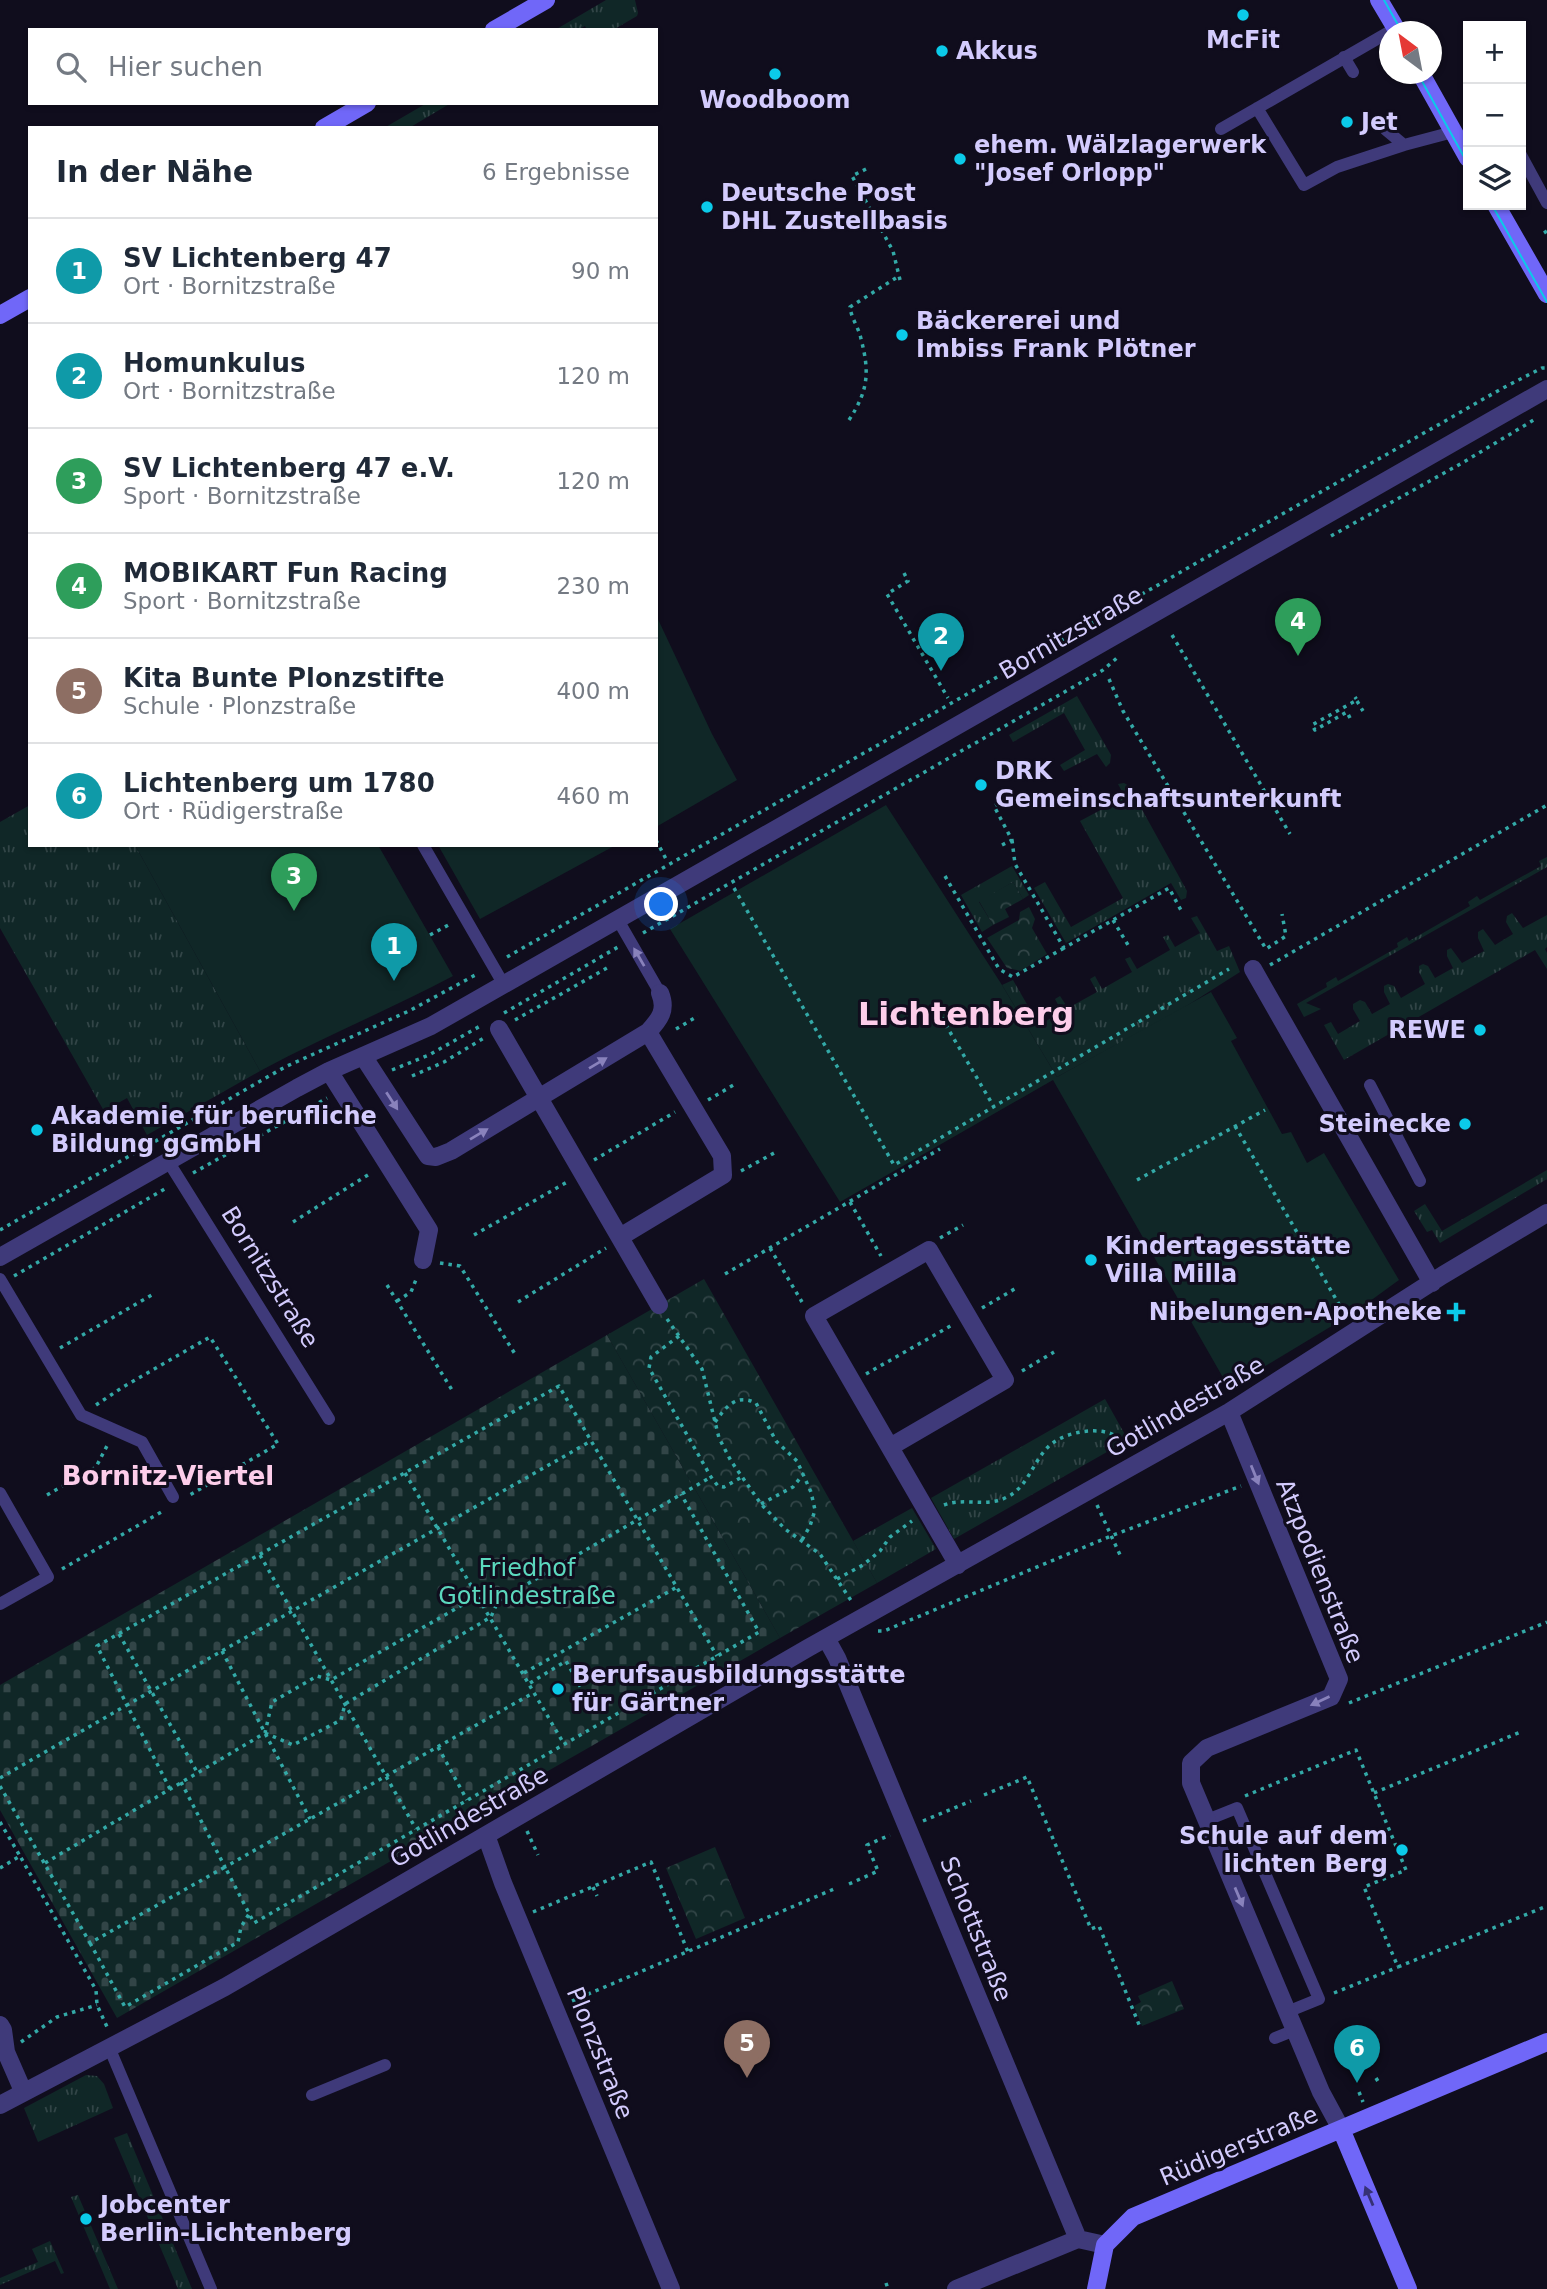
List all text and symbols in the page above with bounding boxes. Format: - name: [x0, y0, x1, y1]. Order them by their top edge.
- marker: McFit: [1235, 7, 1251, 23]
- north arrow: [1379, 21, 1442, 84]
- map controls: [1463, 21, 1526, 210]
- button: +: [1463, 21, 1526, 84]
- place label: McFit: [1206, 26, 1280, 54]
- search box: [28, 28, 658, 105]
- place label: Akkus: [956, 37, 1038, 65]
- marker: Akkus: [934, 43, 950, 59]
- icon: search: [52, 48, 90, 86]
- text: Hier suchen: [108, 52, 263, 82]
- marker: Woodboom: [767, 66, 783, 82]
- button: −: [1463, 84, 1526, 147]
- place label: Woodboom: [700, 86, 850, 114]
- place label: Jet: [1359, 108, 1398, 136]
- marker: Jet: [1339, 114, 1355, 130]
- place label: ehem. Wälzlagerwerk "Josef Orlopp": [974, 131, 1267, 187]
- button: layers: [1463, 147, 1526, 210]
- marker: ehem. Wälzlagerwerk "Josef Orlopp": [952, 151, 968, 167]
- text: In der Nähe: [56, 154, 253, 189]
- text: 6 Ergebnisse: [482, 159, 630, 185]
- place label: Deutsche Post DHL Zustellbasis: [721, 179, 948, 235]
- marker: Deutsche Post DHL Zustellbasis: [699, 199, 715, 215]
- text: SV Lichtenberg 47: [123, 243, 392, 273]
- text: 1: [71, 258, 87, 284]
- text: 90 m: [571, 258, 630, 284]
- text: Ort · Bornitzstraße: [123, 273, 336, 299]
- place label: Bäckererei und Imbiss Frank Plötner: [916, 307, 1196, 363]
- marker: Bäckererei und Imbiss Frank Plötner: [894, 327, 910, 343]
- text: Homunkulus: [123, 348, 305, 378]
- text: 2: [71, 363, 87, 389]
- text: 120 m: [556, 363, 630, 389]
- text: Ort · Bornitzstraße: [123, 378, 336, 404]
- text: SV Lichtenberg 47 e.V.: [123, 453, 455, 483]
- text: 3: [71, 468, 87, 494]
- text: 120 m: [556, 468, 630, 494]
- text: Sport · Bornitzstraße: [123, 483, 361, 509]
- text: MOBIKART Fun Racing: [123, 558, 448, 588]
- text: 4: [71, 573, 87, 599]
- text: 230 m: [556, 573, 630, 599]
- street label: Bornitzstraße: [994, 581, 1148, 685]
- text: Sport · Bornitzstraße: [123, 588, 361, 614]
- pin: 4: [1275, 598, 1321, 656]
- pin: 2: [918, 613, 964, 671]
- text: Kita Bunte Plonzstifte: [123, 663, 445, 693]
- text: 5: [71, 678, 87, 704]
- text: 400 m: [556, 678, 630, 704]
- text: Schule · Plonzstraße: [123, 693, 356, 719]
- place label: DRK Gemeinschaftsunterkunft: [995, 757, 1341, 813]
- text: Lichtenberg um 1780: [123, 768, 435, 798]
- marker: DRK Gemeinschaftsunterkunft: [973, 777, 989, 793]
- text: 6: [71, 783, 87, 809]
- text: 460 m: [556, 783, 630, 809]
- text: Ort · Rüdigerstraße: [123, 798, 343, 824]
- pin: 3: [271, 853, 317, 911]
- your location: [644, 887, 678, 921]
- pin: 1: [371, 923, 417, 981]
- one-way arrow: [633, 947, 645, 966]
- district label: Lichtenberg: [858, 995, 1074, 1033]
- place label: REWE: [1388, 1016, 1466, 1044]
- marker: REWE: [1472, 1022, 1488, 1038]
- one-way arrow: [588, 1056, 607, 1069]
- one-way arrow: [386, 1092, 399, 1111]
- place label: Akademie für berufliche Bildung gGmbH: [51, 1102, 377, 1158]
- place label: Steinecke: [1319, 1110, 1451, 1138]
- marker: Steinecke: [1457, 1116, 1473, 1132]
- marker: Akademie für berufliche Bildung gGmbH: [29, 1122, 45, 1138]
- one-way arrow: [470, 1128, 489, 1140]
- street label: Bornitzstraße: [216, 1201, 324, 1353]
- place label: Kindertagesstätte Villa Milla: [1105, 1232, 1351, 1288]
- marker: Kindertagesstätte Villa Milla: [1083, 1252, 1099, 1268]
- place label: Nibelungen-Apotheke: [1149, 1298, 1442, 1326]
- marker: Nibelungen-Apotheke: [1448, 1304, 1464, 1320]
- street label: Gotlindestraße: [1101, 1350, 1269, 1464]
- district label: Bornitz-Viertel: [62, 1461, 274, 1491]
- one-way arrow: [1249, 1465, 1260, 1486]
- street label: Atzpodienstraße: [1270, 1475, 1370, 1667]
- park label: Friedhof Gotlindestraße: [438, 1554, 616, 1610]
- place label: Berufsausbildungsstätte für Gärtner: [572, 1661, 905, 1717]
- marker: Berufsausbildungsstätte für Gärtner: [550, 1681, 566, 1697]
- one-way arrow: [1310, 1695, 1330, 1707]
- street label: Gotlindestraße: [385, 1760, 553, 1874]
- place label: Schule auf dem lichten Berg: [1179, 1822, 1388, 1878]
- marker: Schule auf dem lichten Berg: [1394, 1842, 1410, 1858]
- street label: Schottstraße: [934, 1853, 1018, 2005]
- one-way arrow: [1234, 1887, 1245, 1908]
- street label: Plonzstraße: [561, 1983, 639, 2123]
- pin: 5: [724, 2020, 770, 2078]
- pin: 6: [1334, 2025, 1380, 2083]
- street label: Rüdigerstraße: [1156, 2100, 1322, 2192]
- one-way arrow: [1363, 2186, 1375, 2206]
- place label: Jobcenter Berlin-Lichtenberg: [98, 2191, 352, 2247]
- marker: Jobcenter Berlin-Lichtenberg: [78, 2211, 94, 2227]

